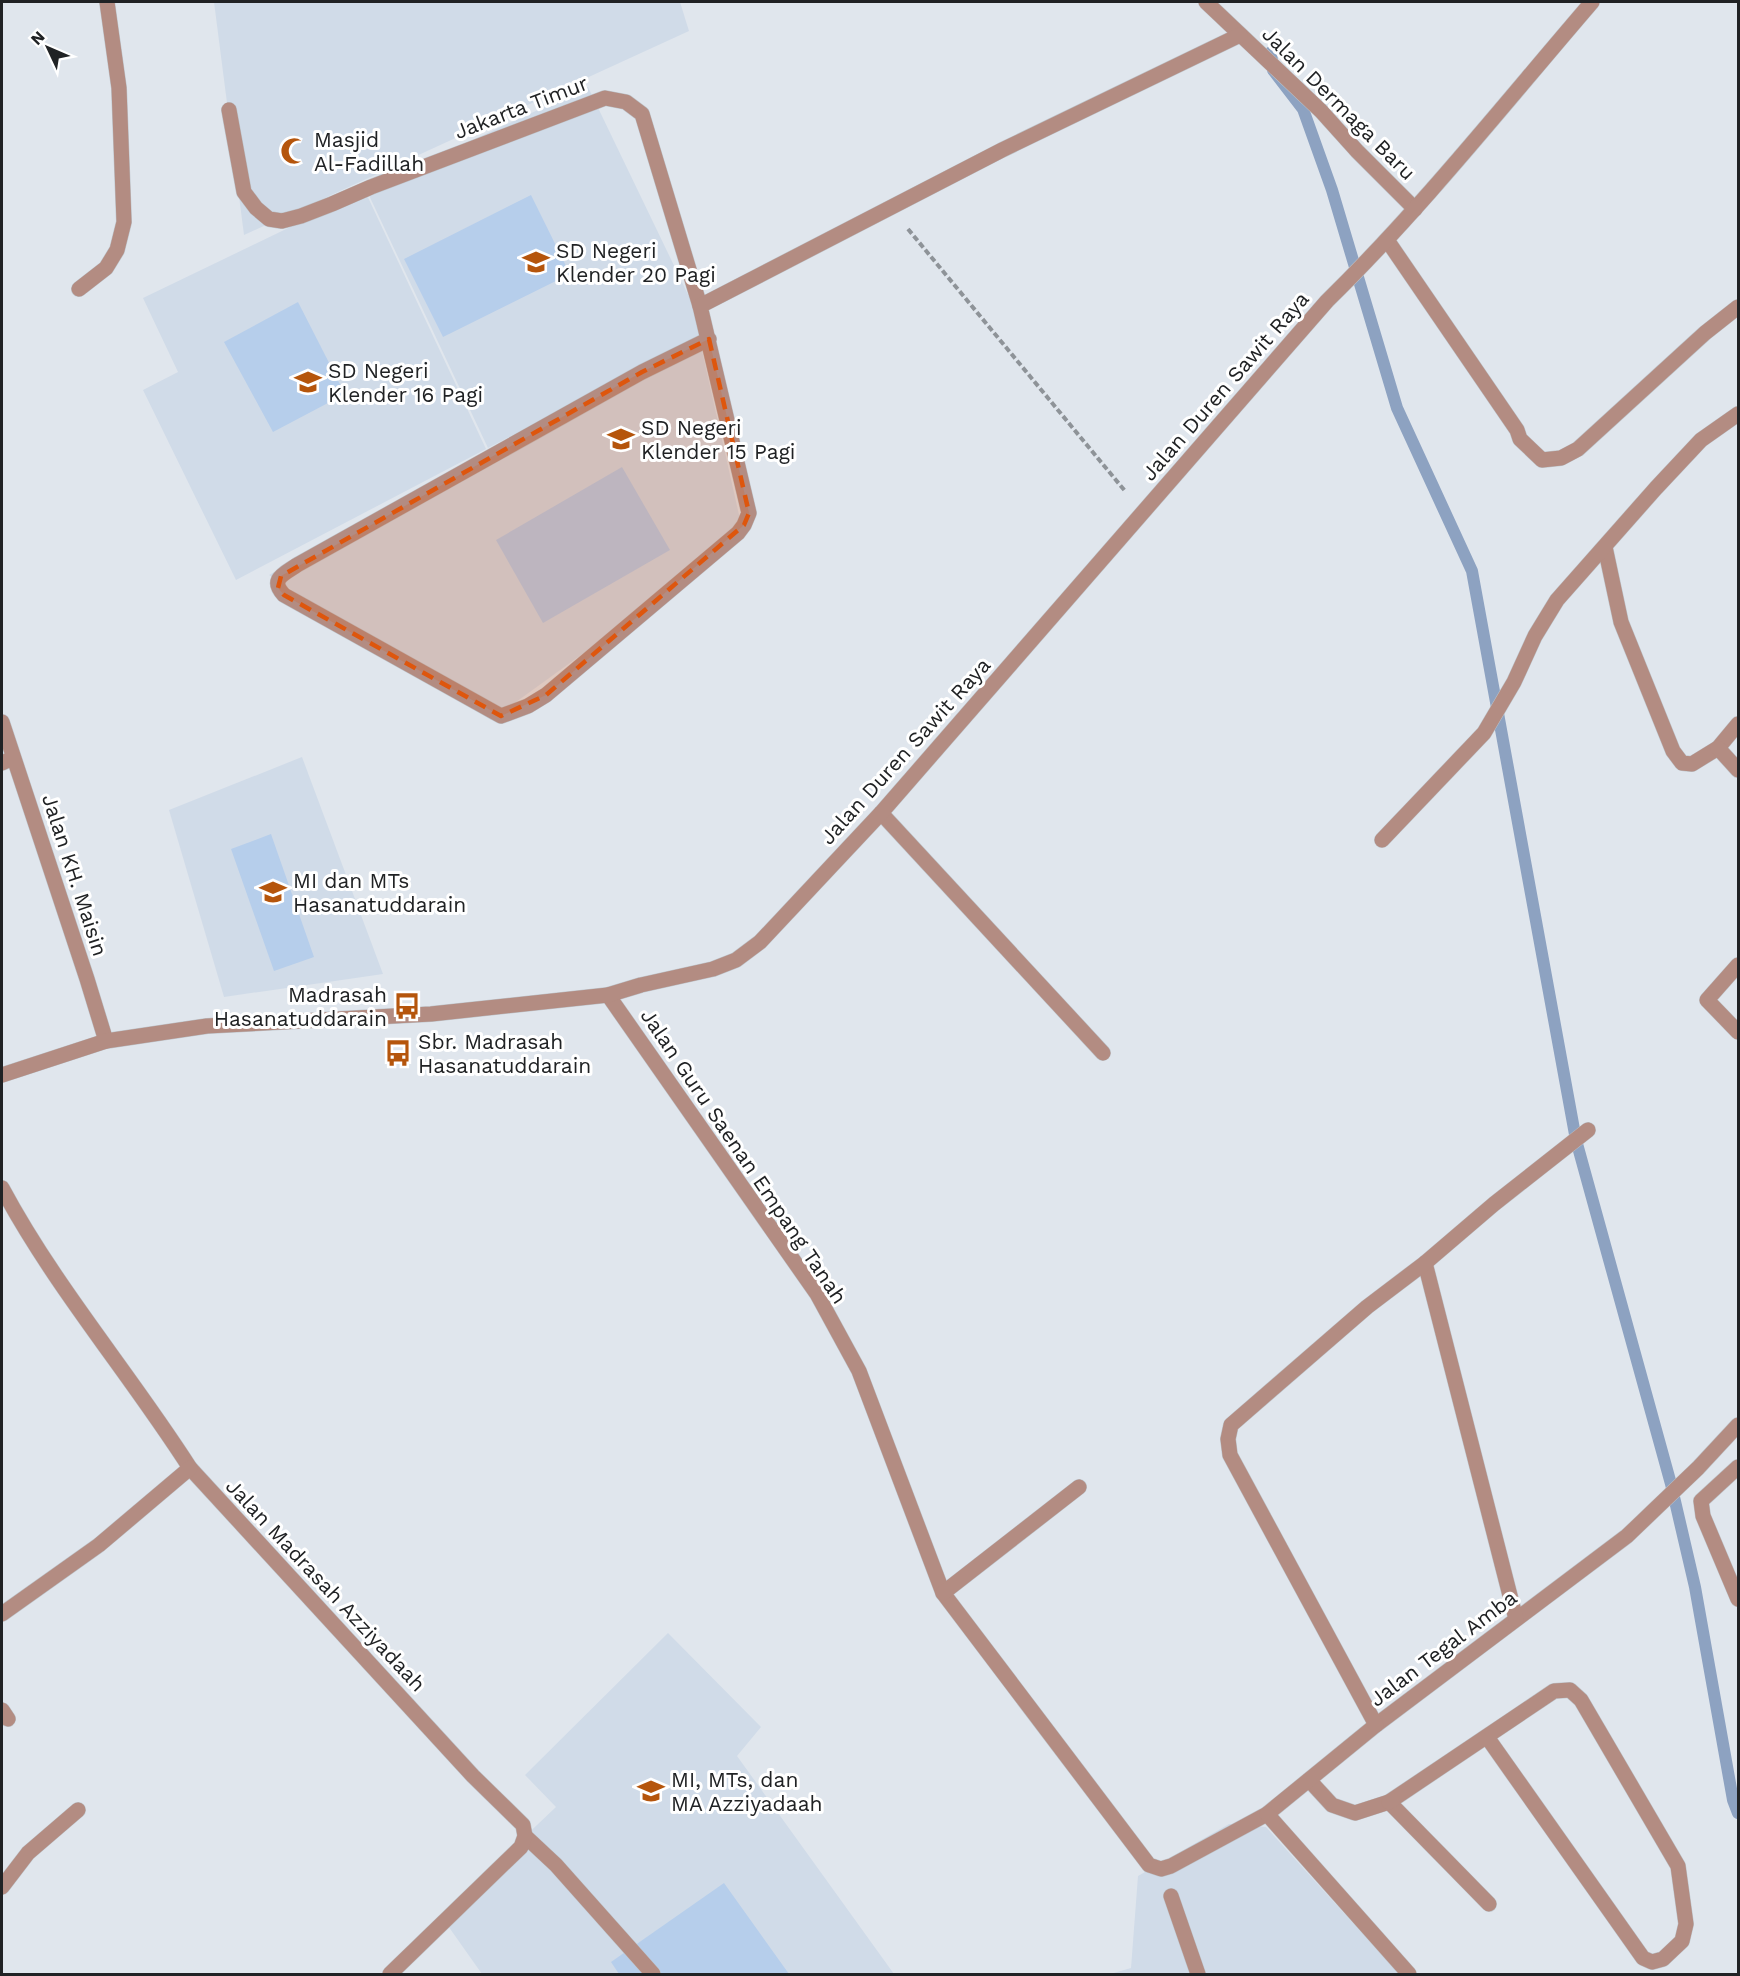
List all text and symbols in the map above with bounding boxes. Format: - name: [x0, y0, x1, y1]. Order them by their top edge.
- north arrow: [18, 18, 78, 78]
- street label: Jalan Dermaga Baru: [1257, 21, 1421, 185]
- text: N: [27, 27, 49, 49]
- street label: Jakarta Timur: [451, 70, 592, 144]
- place label: Masjid Al-Fadillah: [314, 127, 424, 176]
- mosque icon: Masjid Al-Fadillah: [279, 136, 309, 166]
- place label: SD Negeri Klender 20 Pagi: [556, 238, 716, 287]
- school or university icon: SD Negeri Klender 20 Pagi: [521, 247, 551, 277]
- street label: Jalan Duren Sawit Raya: [1136, 286, 1314, 486]
- place label: SD Negeri Klender 16 Pagi: [328, 358, 483, 407]
- school or university icon: SD Negeri Klender 16 Pagi: [293, 367, 323, 397]
- place label: SD Negeri Klender 15 Pagi: [641, 415, 795, 464]
- school or university icon: SD Negeri Klender 15 Pagi: [606, 424, 636, 454]
- street label: Jalan Duren Sawit Raya: [815, 653, 995, 849]
- street label: Jalan KH. Maisin: [37, 791, 113, 959]
- place label: MI dan MTs Hasanatuddarain: [293, 868, 466, 917]
- school or university icon: MI dan MTs Hasanatuddarain: [258, 877, 288, 907]
- place label: Madrasah Hasanatuddarain: [214, 982, 387, 1031]
- bus stop icon: Madrasah Hasanatuddarain: [392, 991, 422, 1021]
- street label: Jalan Guru Saenan Empang Tanah: [636, 1004, 852, 1308]
- place label: Sbr. Madrasah Hasanatuddarain: [418, 1029, 591, 1078]
- bus stop icon: Sbr. Madrasah Hasanatuddarain: [383, 1038, 413, 1068]
- street label: Jalan Madrasah Azziyadaah: [221, 1474, 431, 1696]
- street label: Jalan Tegal Amba: [1364, 1584, 1522, 1711]
- place label: MI, MTs, dan MA Azziyadaah: [671, 1767, 823, 1816]
- school or university icon: MI, MTs, dan MA Azziyadaah: [636, 1776, 666, 1806]

